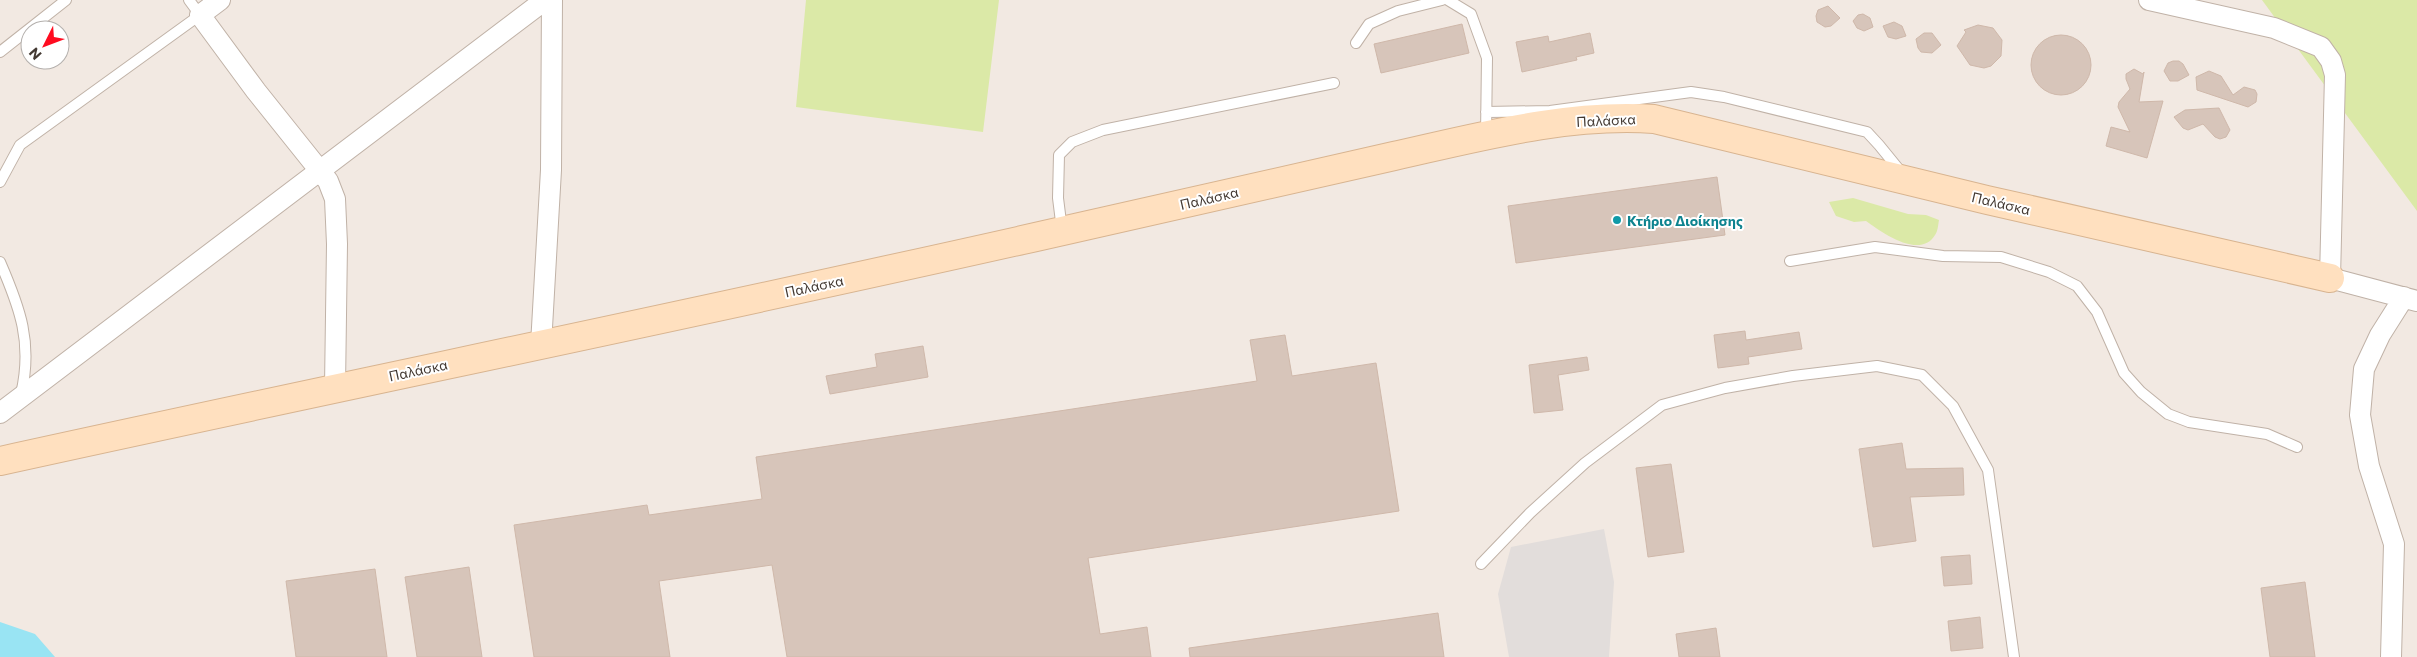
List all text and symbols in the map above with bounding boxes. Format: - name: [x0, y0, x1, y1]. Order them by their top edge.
- north arrow: [20, 20, 70, 70]
- text: N: [25, 44, 45, 64]
- street label: Παλάσκα: [1576, 110, 1636, 130]
- street label: Παλάσκα: [1178, 183, 1240, 213]
- street label: Παλάσκα: [1970, 188, 2032, 218]
- place label: Κτήριο Διοίκησης: [1627, 212, 1743, 229]
- marker: Κτήριο Διοίκησης: [1611, 214, 1623, 226]
- street label: Παλάσκα: [783, 271, 845, 301]
- street label: Παλάσκα: [387, 355, 449, 385]

